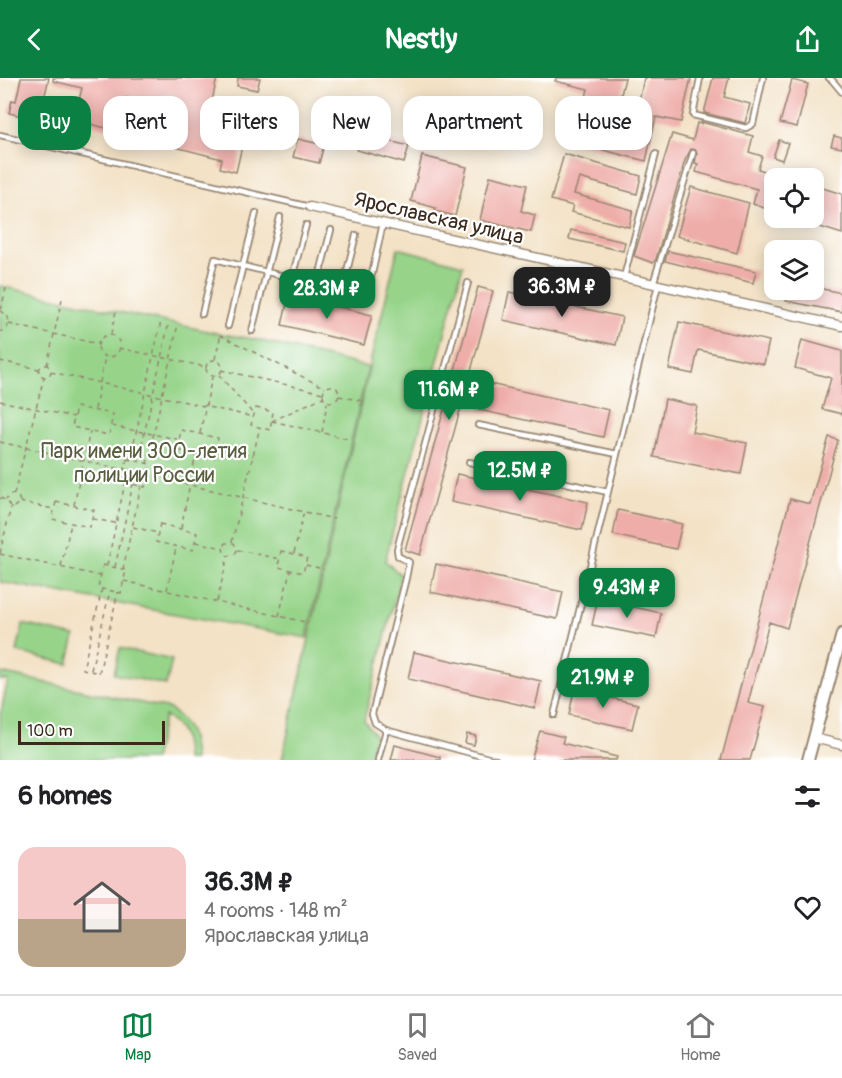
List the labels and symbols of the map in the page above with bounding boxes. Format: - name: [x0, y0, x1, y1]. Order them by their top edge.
- street label: Ярославская улица: [351, 186, 526, 251]
- pin: 36.3M ₽: [507, 267, 617, 318]
- pin: 28.3M ₽: [272, 269, 382, 320]
- pin: 11.6M ₽: [394, 370, 504, 421]
- park label: Парк имени 300-летия полиции России: [41, 438, 247, 489]
- pin: 12.5M ₽: [465, 451, 575, 502]
- pin: 9.43M ₽: [572, 568, 682, 619]
- pin: 21.9M ₽: [548, 658, 658, 709]
- scale bar: [18, 718, 165, 746]

